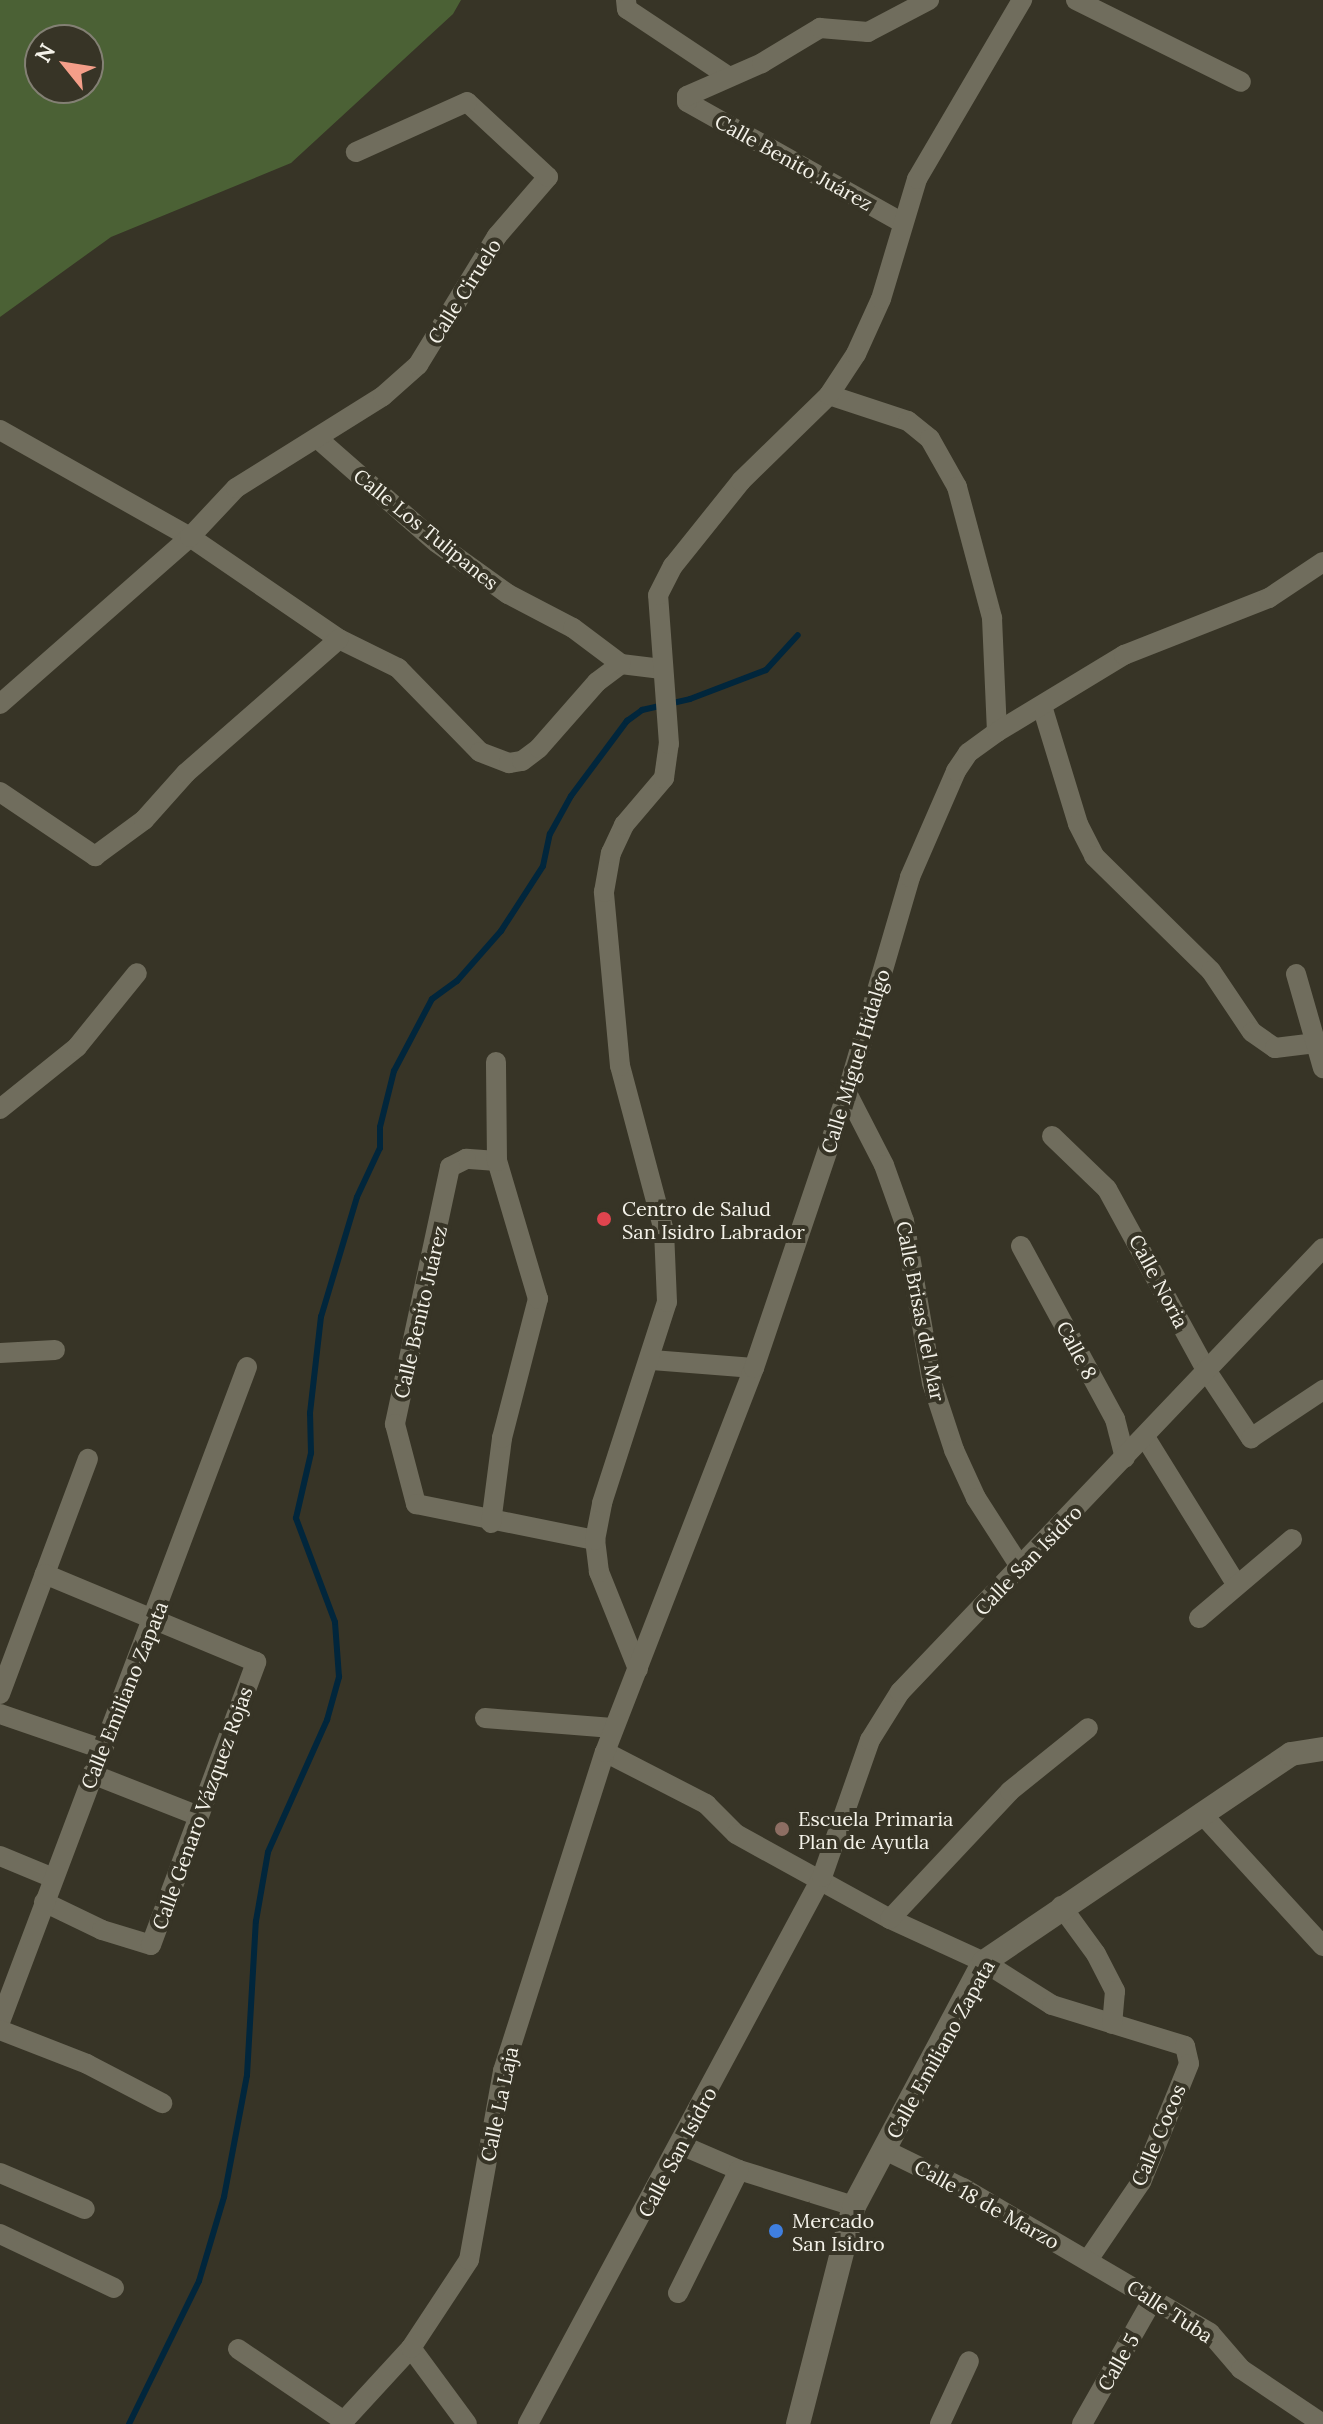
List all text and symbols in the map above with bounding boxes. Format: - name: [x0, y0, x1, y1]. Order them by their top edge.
- north arrow: [24, 24, 104, 104]
- text: N: [29, 39, 61, 67]
- street label: Calle Benito Juárez: [711, 109, 877, 215]
- street label: Calle Ciruelo: [422, 234, 506, 348]
- street label: Calle Los Tulipanes: [349, 463, 503, 595]
- street label: Calle Miguel Hidalgo: [816, 966, 894, 1156]
- place label: Centro de Salud San Isidro Labrador: [622, 1196, 805, 1243]
- marker: Centro de Salud San Isidro Labrador: [593, 1208, 615, 1230]
- street label: Calle Brisas del Mar: [892, 1219, 950, 1403]
- street label: Calle Benito Juárez: [388, 1223, 452, 1401]
- street label: Calle Noria: [1124, 1230, 1194, 1332]
- street label: Calle 8: [1052, 1317, 1102, 1383]
- street label: Calle San Isidro: [969, 1500, 1087, 1620]
- street label: Calle Emiliano Zapata: [75, 1598, 173, 1792]
- street label: Calle Genaro Vázquez Rojas: [147, 1683, 257, 1933]
- place label: Escuela Primaria Plan de Ayutla: [798, 1806, 953, 1853]
- marker: Escuela Primaria Plan de Ayutla: [773, 1820, 791, 1838]
- street label: Calle Emiliano Zapata: [881, 1956, 999, 2142]
- street label: Calle La Laja: [475, 2044, 523, 2164]
- street label: Calle Cocos: [1126, 2080, 1190, 2190]
- street label: Calle San Isidro: [633, 2083, 721, 2221]
- street label: Calle 18 de Marzo: [910, 2154, 1064, 2254]
- place label: Mercado San Isidro: [792, 2208, 885, 2255]
- marker: Mercado San Isidro: [767, 2222, 785, 2240]
- street label: Calle Tuba: [1123, 2274, 1217, 2348]
- street label: Calle 5: [1092, 2329, 1144, 2395]

